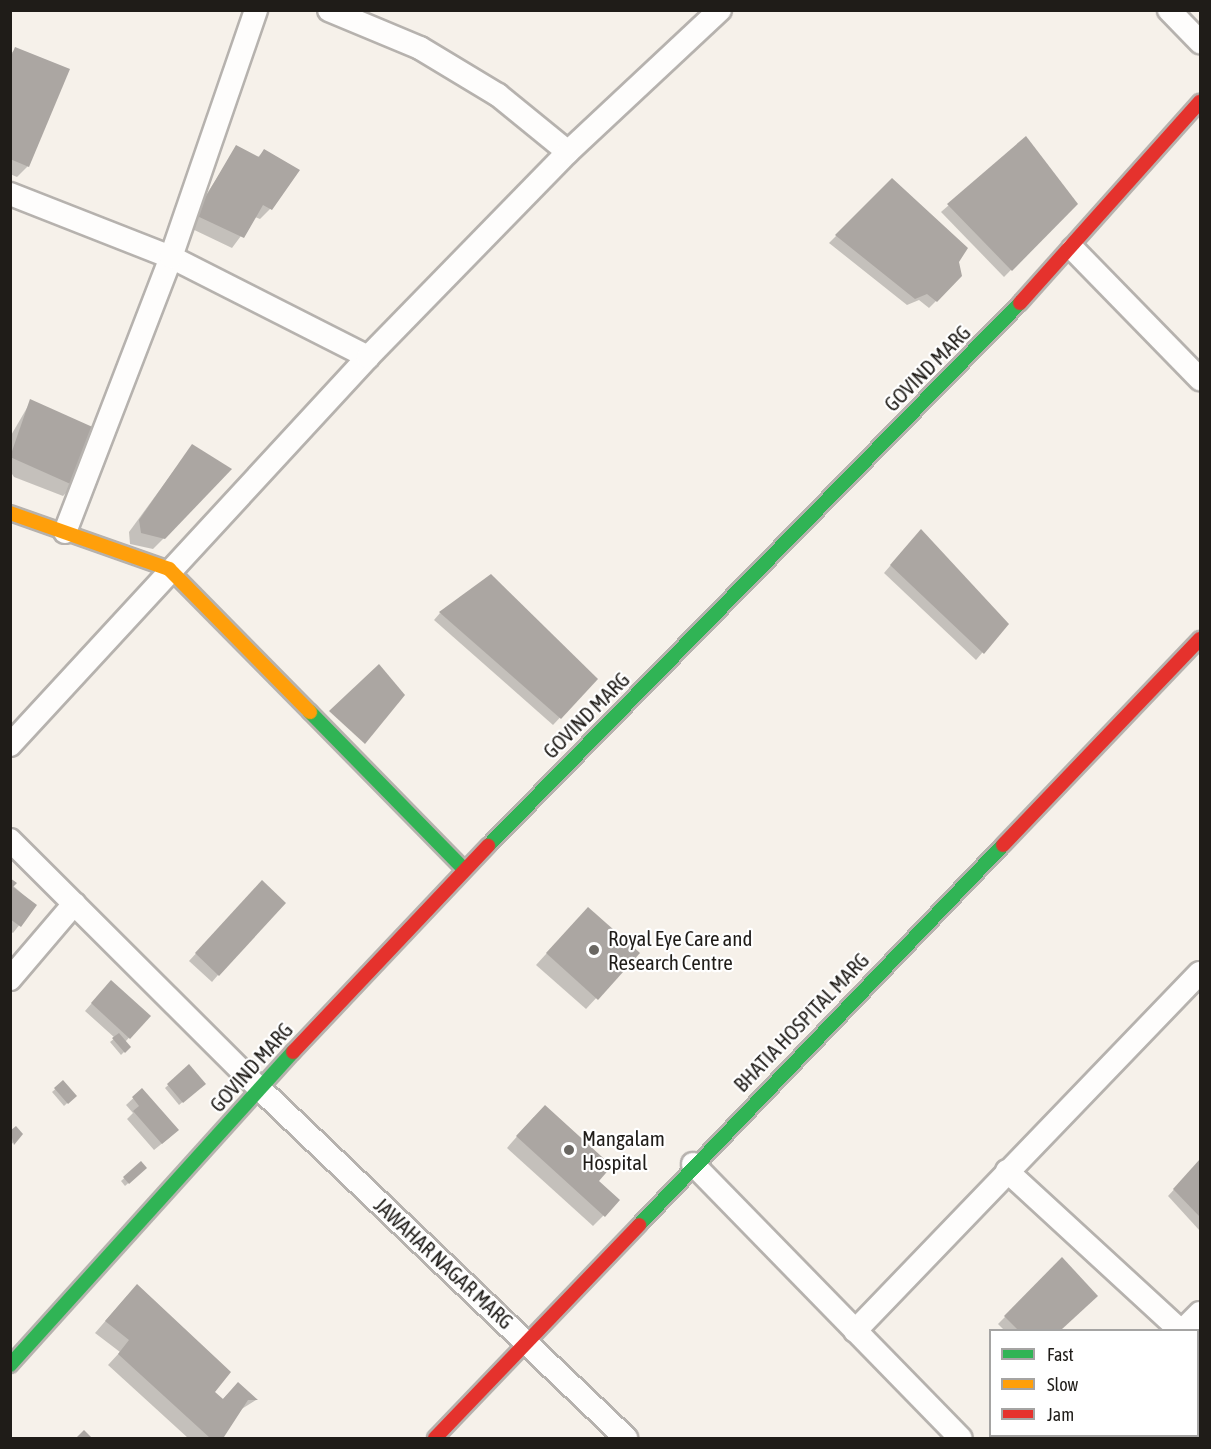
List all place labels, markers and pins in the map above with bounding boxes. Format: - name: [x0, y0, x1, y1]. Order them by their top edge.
- place label: Royal Eye Care and Research Centre: [608, 925, 752, 975]
- marker: Royal Eye Care and Research Centre: [585, 941, 603, 959]
- place label: Mangalam Hospital: [582, 1125, 665, 1175]
- marker: Mangalam Hospital: [560, 1141, 578, 1159]

